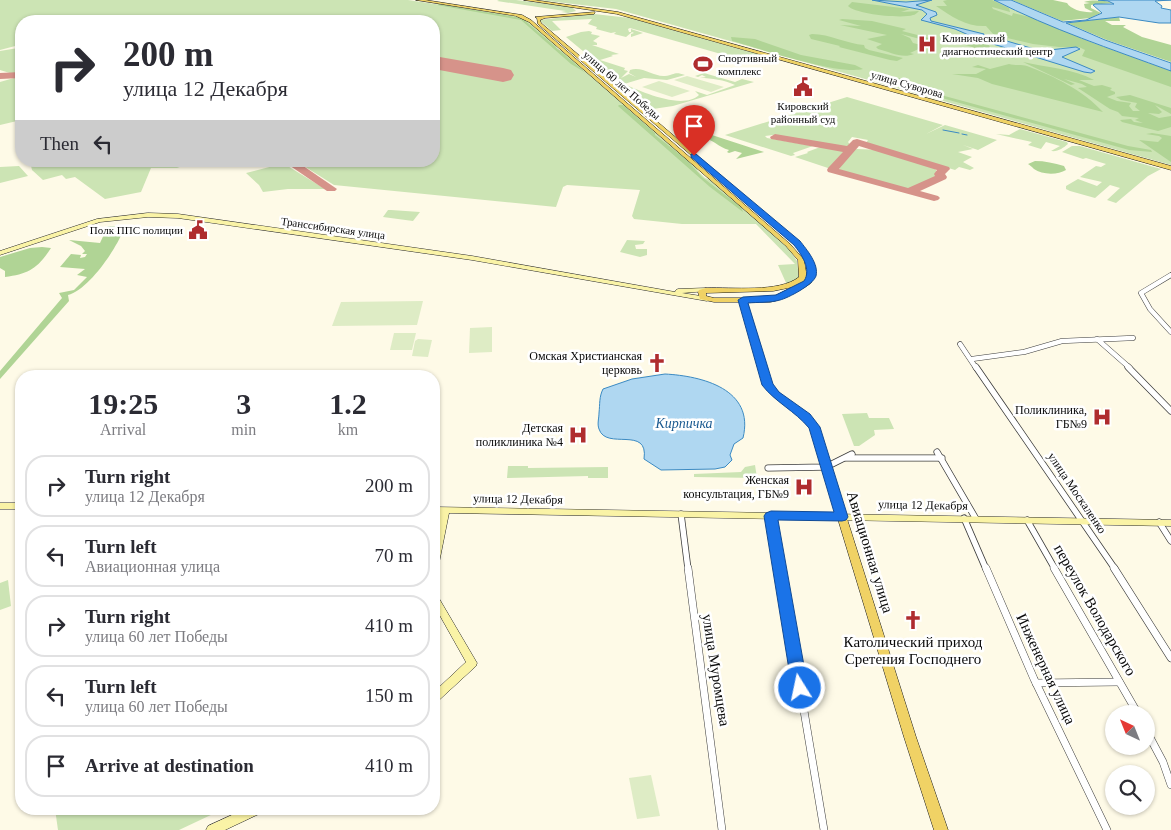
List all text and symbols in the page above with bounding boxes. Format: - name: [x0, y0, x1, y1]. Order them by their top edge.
- place label: Клинический диагностический центр: [942, 32, 1053, 57]
- hospital icon: Клинический диагностический центр: [916, 33, 938, 55]
- icon: right: [40, 35, 105, 100]
- text: 200 m: [123, 35, 213, 74]
- street label: улица 60 лет Победы: [581, 48, 663, 122]
- place label: Спортивный комплекс: [718, 52, 777, 77]
- sports icon: Спортивный комплекс: [692, 53, 714, 75]
- street label: улица Суворова: [870, 68, 944, 100]
- text: улица 12 Декабря: [123, 76, 288, 101]
- public building icon: Кировский районный суд: [792, 76, 814, 98]
- place label: Кировский районный суд: [771, 100, 836, 125]
- pin: [673, 105, 715, 156]
- icon: arrive: [680, 112, 708, 140]
- icon: left: [89, 130, 117, 158]
- text: Then: [40, 133, 79, 154]
- street label: Транссибирская улица: [280, 215, 386, 241]
- public building icon: Полк ППС полиции: [187, 219, 209, 241]
- place label: Полк ППС полиции: [90, 224, 183, 236]
- place label: Омская Христианская церковь: [529, 349, 643, 377]
- church icon: Омская Христианская церковь: [646, 352, 668, 374]
- text: 19:25: [88, 387, 158, 420]
- text: 3: [236, 387, 251, 420]
- text: 1.2: [329, 387, 367, 420]
- place label: Поликлиника, ГБ№9: [1015, 403, 1087, 431]
- hospital icon: Поликлиника, ГБ№9: [1091, 406, 1113, 428]
- water label: Кирпичка: [654, 416, 713, 431]
- text: Arrival: [100, 421, 146, 438]
- text: min: [231, 421, 256, 438]
- text: km: [338, 421, 358, 438]
- place label: Детская поликлиника №4: [476, 421, 563, 449]
- hospital icon: Детская поликлиника №4: [567, 424, 589, 446]
- street label: улица Москаленко: [1045, 450, 1109, 536]
- text: Turn right: [85, 466, 170, 487]
- icon: right: [42, 472, 70, 500]
- place label: Женская консультация, ГБ№9: [683, 473, 789, 501]
- text: 200 m: [365, 475, 413, 496]
- hospital icon: Женская консультация, ГБ№9: [793, 476, 815, 498]
- text: улица 12 Декабря: [85, 488, 205, 505]
- street label: Авиационная улица: [844, 489, 896, 615]
- street label: улица 12 Декабря: [473, 491, 564, 507]
- street label: улица 12 Декабря: [878, 497, 969, 513]
- text: Turn left: [85, 536, 157, 557]
- icon: left: [42, 542, 70, 570]
- street label: переулок Володарского: [1051, 542, 1139, 678]
- text: 70 m: [374, 545, 413, 566]
- text: Авиационная улица: [85, 558, 220, 575]
- text: Turn right: [85, 606, 170, 627]
- church icon: Католический приход Сретения Господнего: [902, 609, 924, 631]
- street label: Инженерная улица: [1013, 611, 1079, 727]
- icon: right: [42, 612, 70, 640]
- street label: улица Муромцева: [699, 613, 733, 728]
- text: 410 m: [365, 615, 413, 636]
- text: улица 60 лет Победы: [85, 628, 228, 645]
- place label: Католический приход Сретения Господнего: [844, 634, 983, 667]
- position arrow: [773, 661, 825, 713]
- text: Turn left: [85, 676, 157, 697]
- icon: left: [42, 682, 70, 710]
- text: 150 m: [365, 685, 413, 706]
- text: улица 60 лет Победы: [85, 698, 228, 715]
- north arrow: [1105, 705, 1155, 755]
- map controls: [1105, 705, 1155, 815]
- icon: arrive: [42, 752, 70, 780]
- text: Arrive at destination: [85, 755, 254, 776]
- text: 410 m: [365, 755, 413, 776]
- button: search: [1105, 765, 1155, 815]

